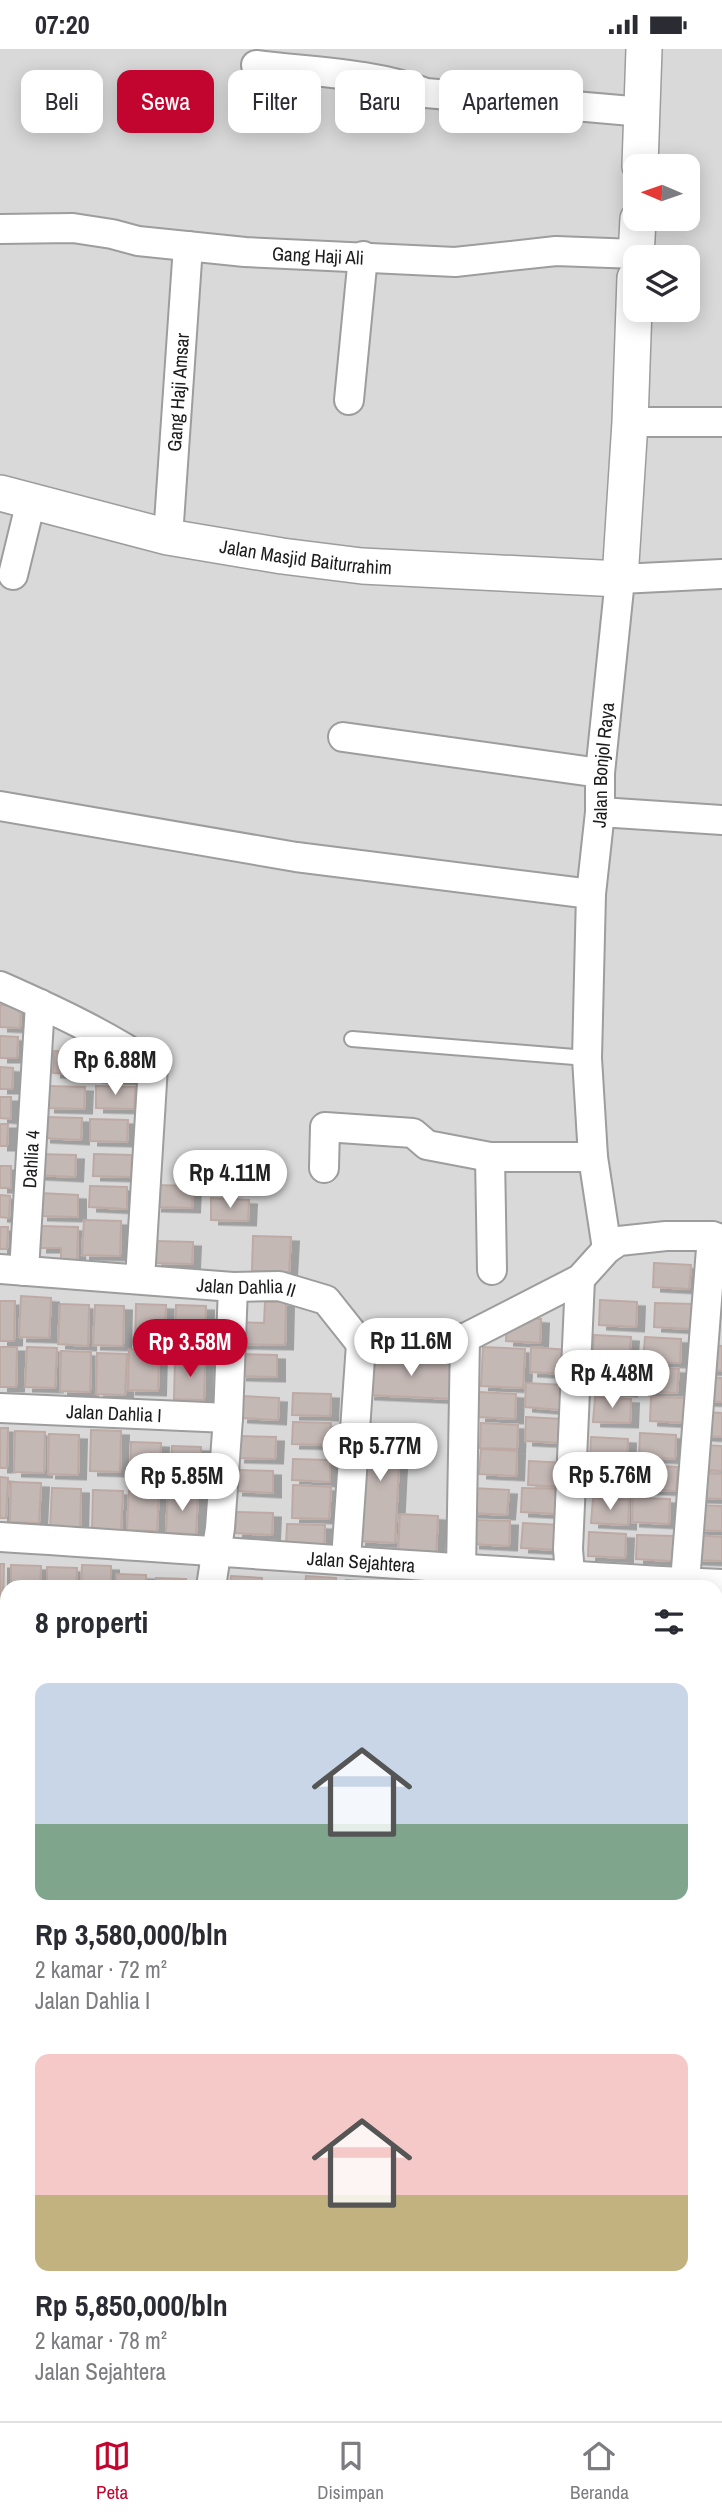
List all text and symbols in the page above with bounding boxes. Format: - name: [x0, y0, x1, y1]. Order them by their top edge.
- text: 07:20: [35, 7, 90, 42]
- chip: Beli: [21, 70, 103, 133]
- chip: Sewa: [117, 70, 214, 133]
- chip: Filter: [228, 70, 321, 133]
- chip: Baru: [335, 70, 425, 133]
- chip: Apartemen: [439, 70, 583, 133]
- north arrow: [623, 154, 700, 231]
- map controls: [623, 154, 700, 322]
- street label: Gang Haji Ali: [271, 240, 364, 271]
- button: layers: [623, 245, 700, 322]
- street label: Gang Haji Amsar: [161, 331, 195, 452]
- street label: Jalan Masjid Baiturrahim: [218, 533, 392, 580]
- street label: Jalan Bonjol Raya: [585, 701, 620, 829]
- pin: Rp 6.88M: [43, 1037, 187, 1097]
- text: Rp 6.88M: [74, 1044, 156, 1075]
- street label: Dahlia 4: [16, 1129, 45, 1189]
- pin: Rp 4.11M: [158, 1151, 302, 1210]
- text: Rp 4.11M: [189, 1157, 271, 1188]
- street label: Jalan Dahlia II: [196, 1271, 299, 1303]
- pin: Rp 3.58M: [118, 1319, 262, 1379]
- pin: Rp 11.6M: [339, 1319, 483, 1378]
- text: Rp 11.6M: [370, 1325, 452, 1356]
- text: Rp 3.58M: [149, 1326, 231, 1357]
- pin: Rp 4.48M: [540, 1351, 684, 1410]
- text: Rp 4.48M: [571, 1357, 653, 1388]
- street label: Jalan Dahlia I: [66, 1398, 162, 1428]
- pin: Rp 5.77M: [308, 1423, 452, 1483]
- text: Rp 5.77M: [339, 1430, 421, 1461]
- pin: Rp 5.85M: [110, 1453, 254, 1513]
- pin: Rp 5.76M: [538, 1453, 682, 1512]
- text: Rp 5.76M: [569, 1459, 651, 1490]
- text: Rp 5.85M: [141, 1460, 223, 1491]
- street label: Jalan Sejahtera: [306, 1545, 416, 1578]
- text: 8 properti: [35, 1602, 148, 1642]
- icon: filters: [650, 1603, 688, 1641]
- icon: home: [299, 1729, 425, 1855]
- text: Rp 3,580,000/bln: [35, 1914, 228, 1954]
- text: 2 kamar · 72 m²: [35, 1954, 167, 1985]
- text: Jalan Dahlia I: [35, 1985, 150, 2016]
- icon: home: [299, 2100, 425, 2226]
- text: Rp 5,850,000/bln: [35, 2285, 228, 2325]
- text: 2 kamar · 78 m²: [35, 2325, 167, 2356]
- text: Jalan Sejahtera: [35, 2356, 166, 2387]
- tab: Peta: [93, 2437, 131, 2505]
- tab: Disimpan: [317, 2437, 384, 2505]
- tab: Beranda: [570, 2437, 629, 2505]

